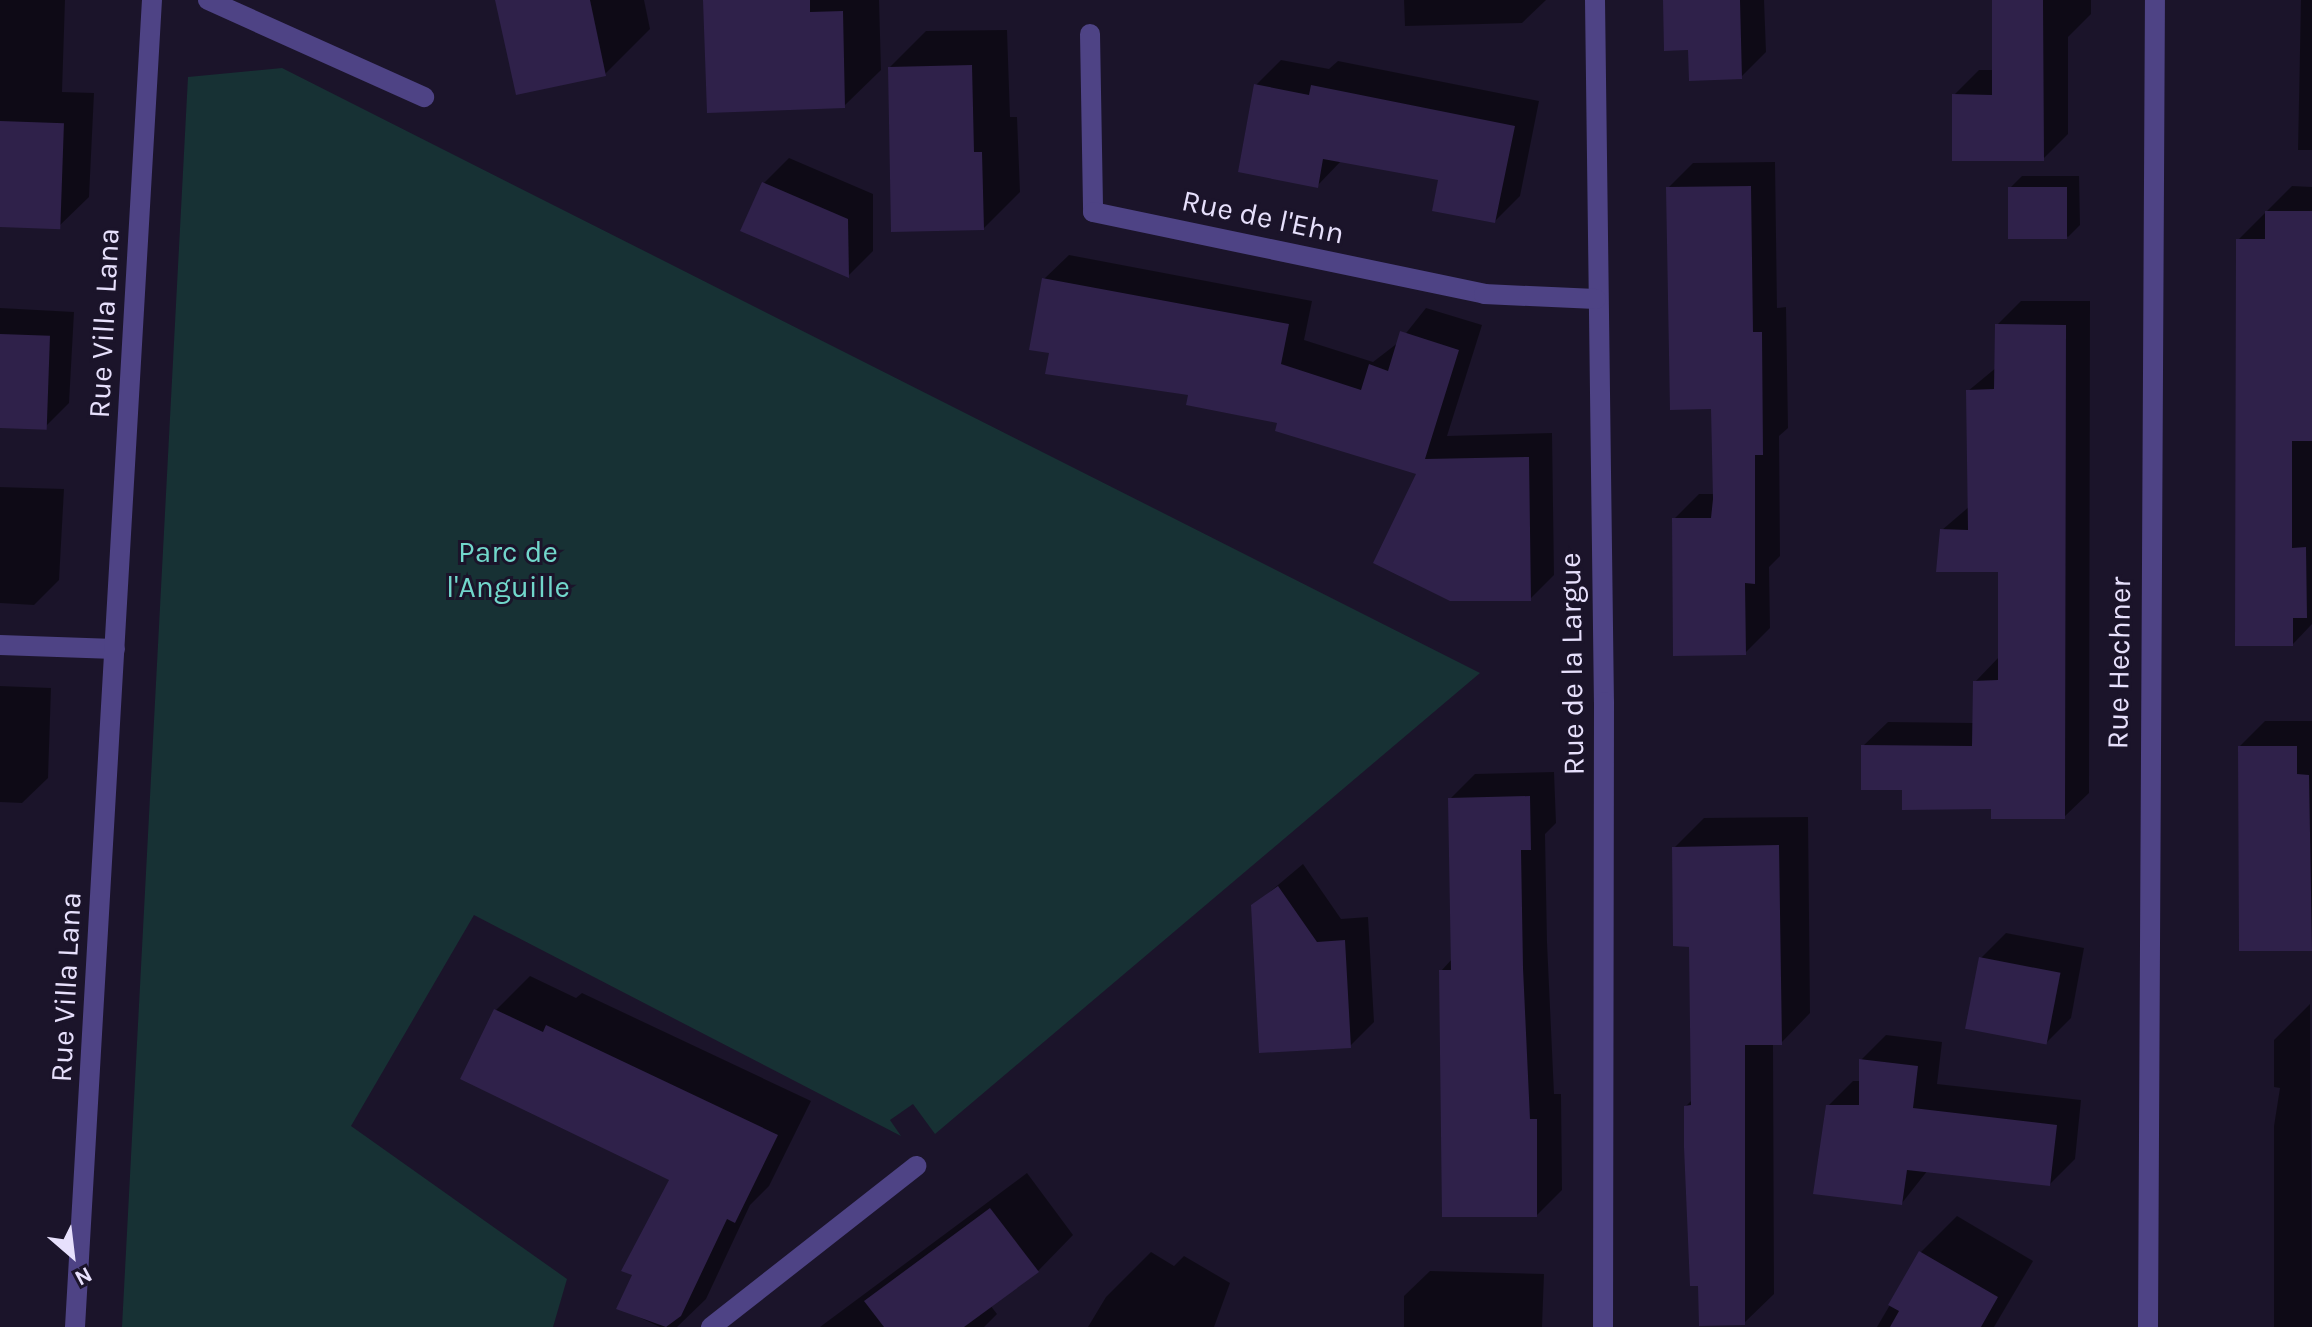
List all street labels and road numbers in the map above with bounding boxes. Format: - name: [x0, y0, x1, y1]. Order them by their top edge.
- street label: Rue de l'Ehn: [1179, 182, 1347, 252]
- street label: Rue Villa Lana: [81, 227, 127, 419]
- street label: Rue de la Largue: [1552, 552, 1592, 776]
- street label: Rue Hechner: [2099, 576, 2139, 750]
- street label: Rue Villa Lana: [43, 891, 89, 1083]

